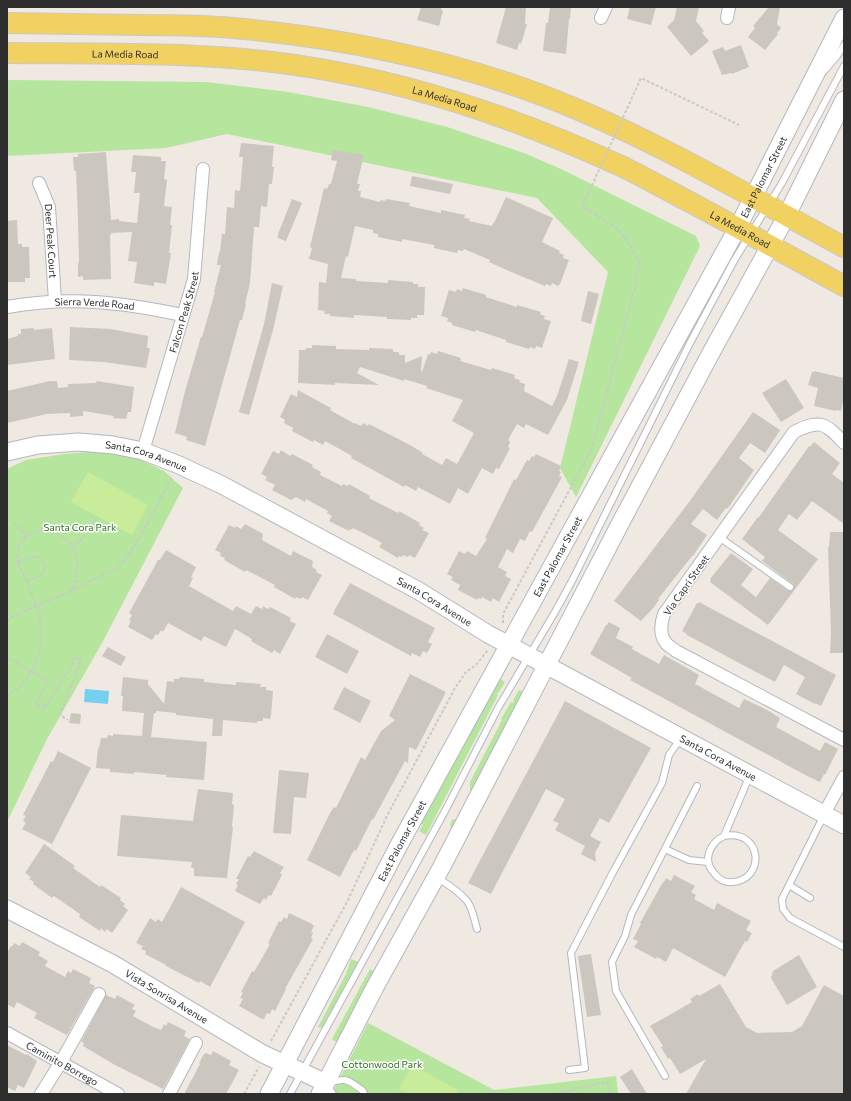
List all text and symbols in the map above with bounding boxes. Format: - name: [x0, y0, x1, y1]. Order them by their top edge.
- street label: La Media Road: [92, 47, 159, 60]
- street label: La Media Road: [411, 83, 479, 114]
- street label: East Palomar Street: [738, 134, 789, 220]
- street label: Deer Peak Court: [43, 203, 60, 278]
- street label: La Media Road: [708, 208, 773, 251]
- street label: Falcon Peak Street: [167, 271, 201, 354]
- street label: Sierra Verde Road: [54, 295, 136, 312]
- street label: Santa Cora Avenue: [105, 438, 189, 474]
- street label: East Palomar Street: [530, 514, 584, 599]
- park label: Santa Cora Park: [44, 521, 117, 533]
- street label: Via Capri Street: [661, 552, 711, 618]
- street label: Santa Cora Avenue: [395, 574, 474, 629]
- street label: Santa Cora Avenue: [678, 732, 759, 783]
- street label: East Palomar Street: [375, 798, 428, 883]
- street label: Vista Sonrisa Avenue: [123, 967, 210, 1026]
- street label: Caminito Borrego: [24, 1039, 100, 1088]
- park label: Cottonwood Park: [342, 1058, 423, 1070]

